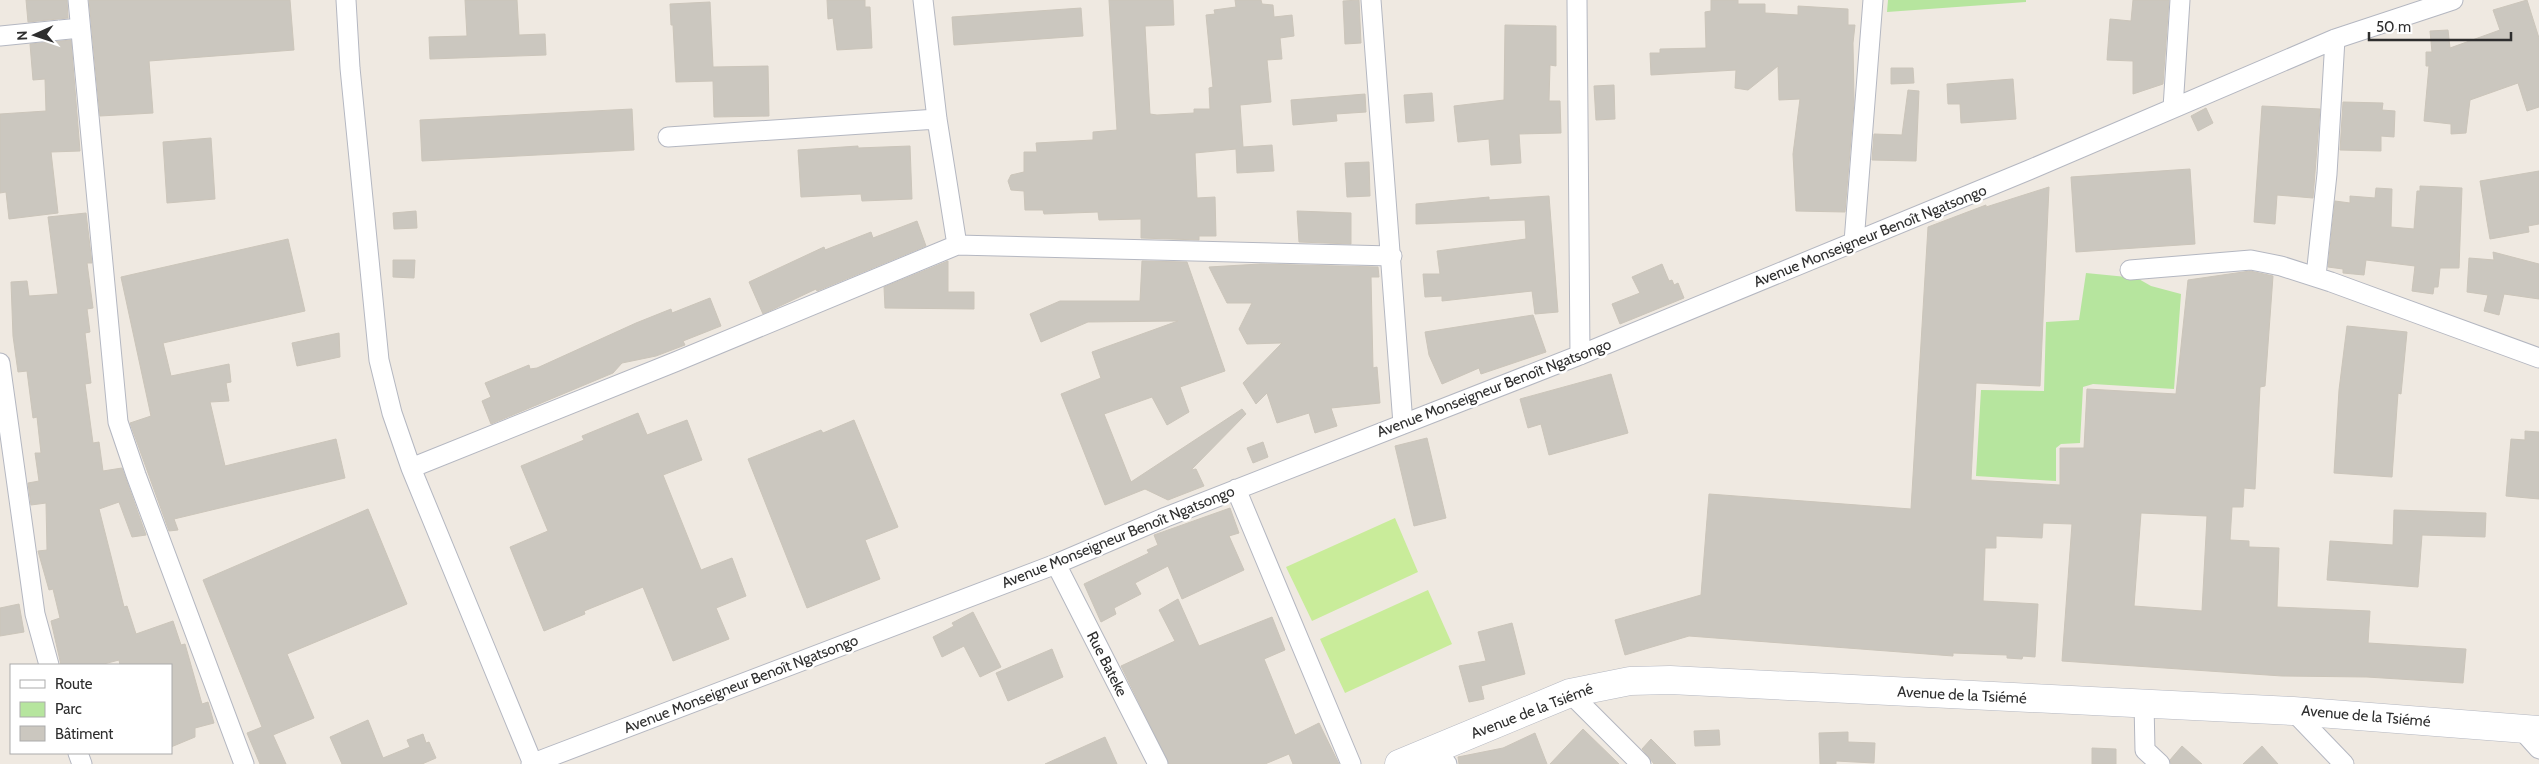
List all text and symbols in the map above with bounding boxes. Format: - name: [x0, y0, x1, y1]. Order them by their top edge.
- north arrow: [10, 10, 60, 60]
- scale bar: [2369, 10, 2512, 42]
- text: 50 m: [2376, 18, 2411, 36]
- text: N: [13, 30, 31, 41]
- street label: Avenue Monseigneur Benoît Ngatsongo: [1751, 181, 1989, 291]
- street label: Avenue Monseigneur Benoît Ngatsongo: [1374, 335, 1614, 441]
- street label: Avenue Monseigneur Benoît Ngatsongo: [999, 482, 1237, 592]
- street label: Rue Bateke: [1083, 628, 1131, 700]
- street label: Avenue Monseigneur Benoît Ngatsongo: [621, 631, 861, 737]
- legend: [10, 664, 172, 754]
- text: Route: [55, 675, 93, 693]
- street label: Avenue de la Tsiémé: [1468, 679, 1596, 743]
- street label: Avenue de la Tsiémé: [1897, 683, 2027, 707]
- text: Parc: [55, 700, 82, 718]
- street label: Avenue de la Tsiémé: [2301, 701, 2432, 731]
- text: Bâtiment: [55, 725, 113, 743]

